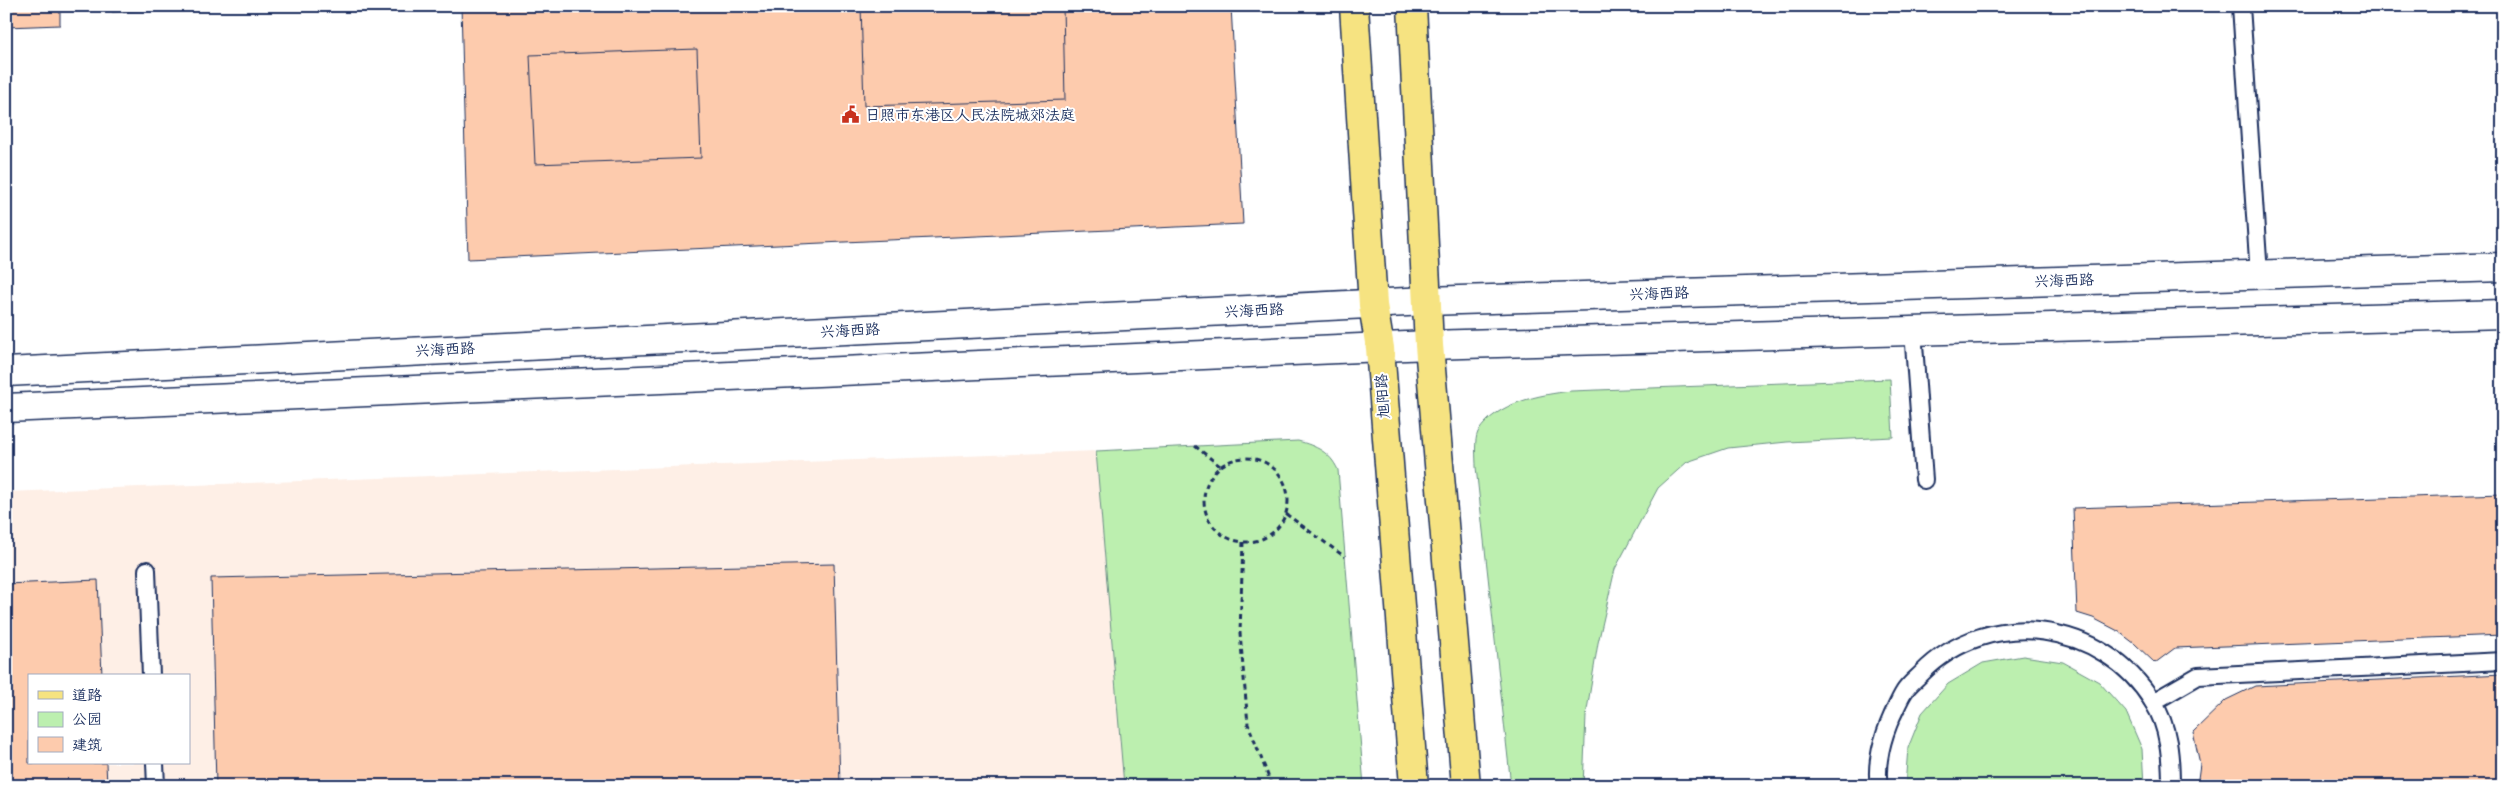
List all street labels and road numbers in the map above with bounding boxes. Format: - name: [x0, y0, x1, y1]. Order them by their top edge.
- street label: 兴海西路: [2034, 269, 2094, 293]
- street label: 兴海西路: [1629, 282, 1689, 306]
- street label: 兴海西路: [1223, 299, 1285, 323]
- street label: 兴海西路: [819, 319, 881, 343]
- street label: 兴海西路: [414, 338, 476, 362]
- street label: 旭阳路: [1371, 373, 1395, 419]

